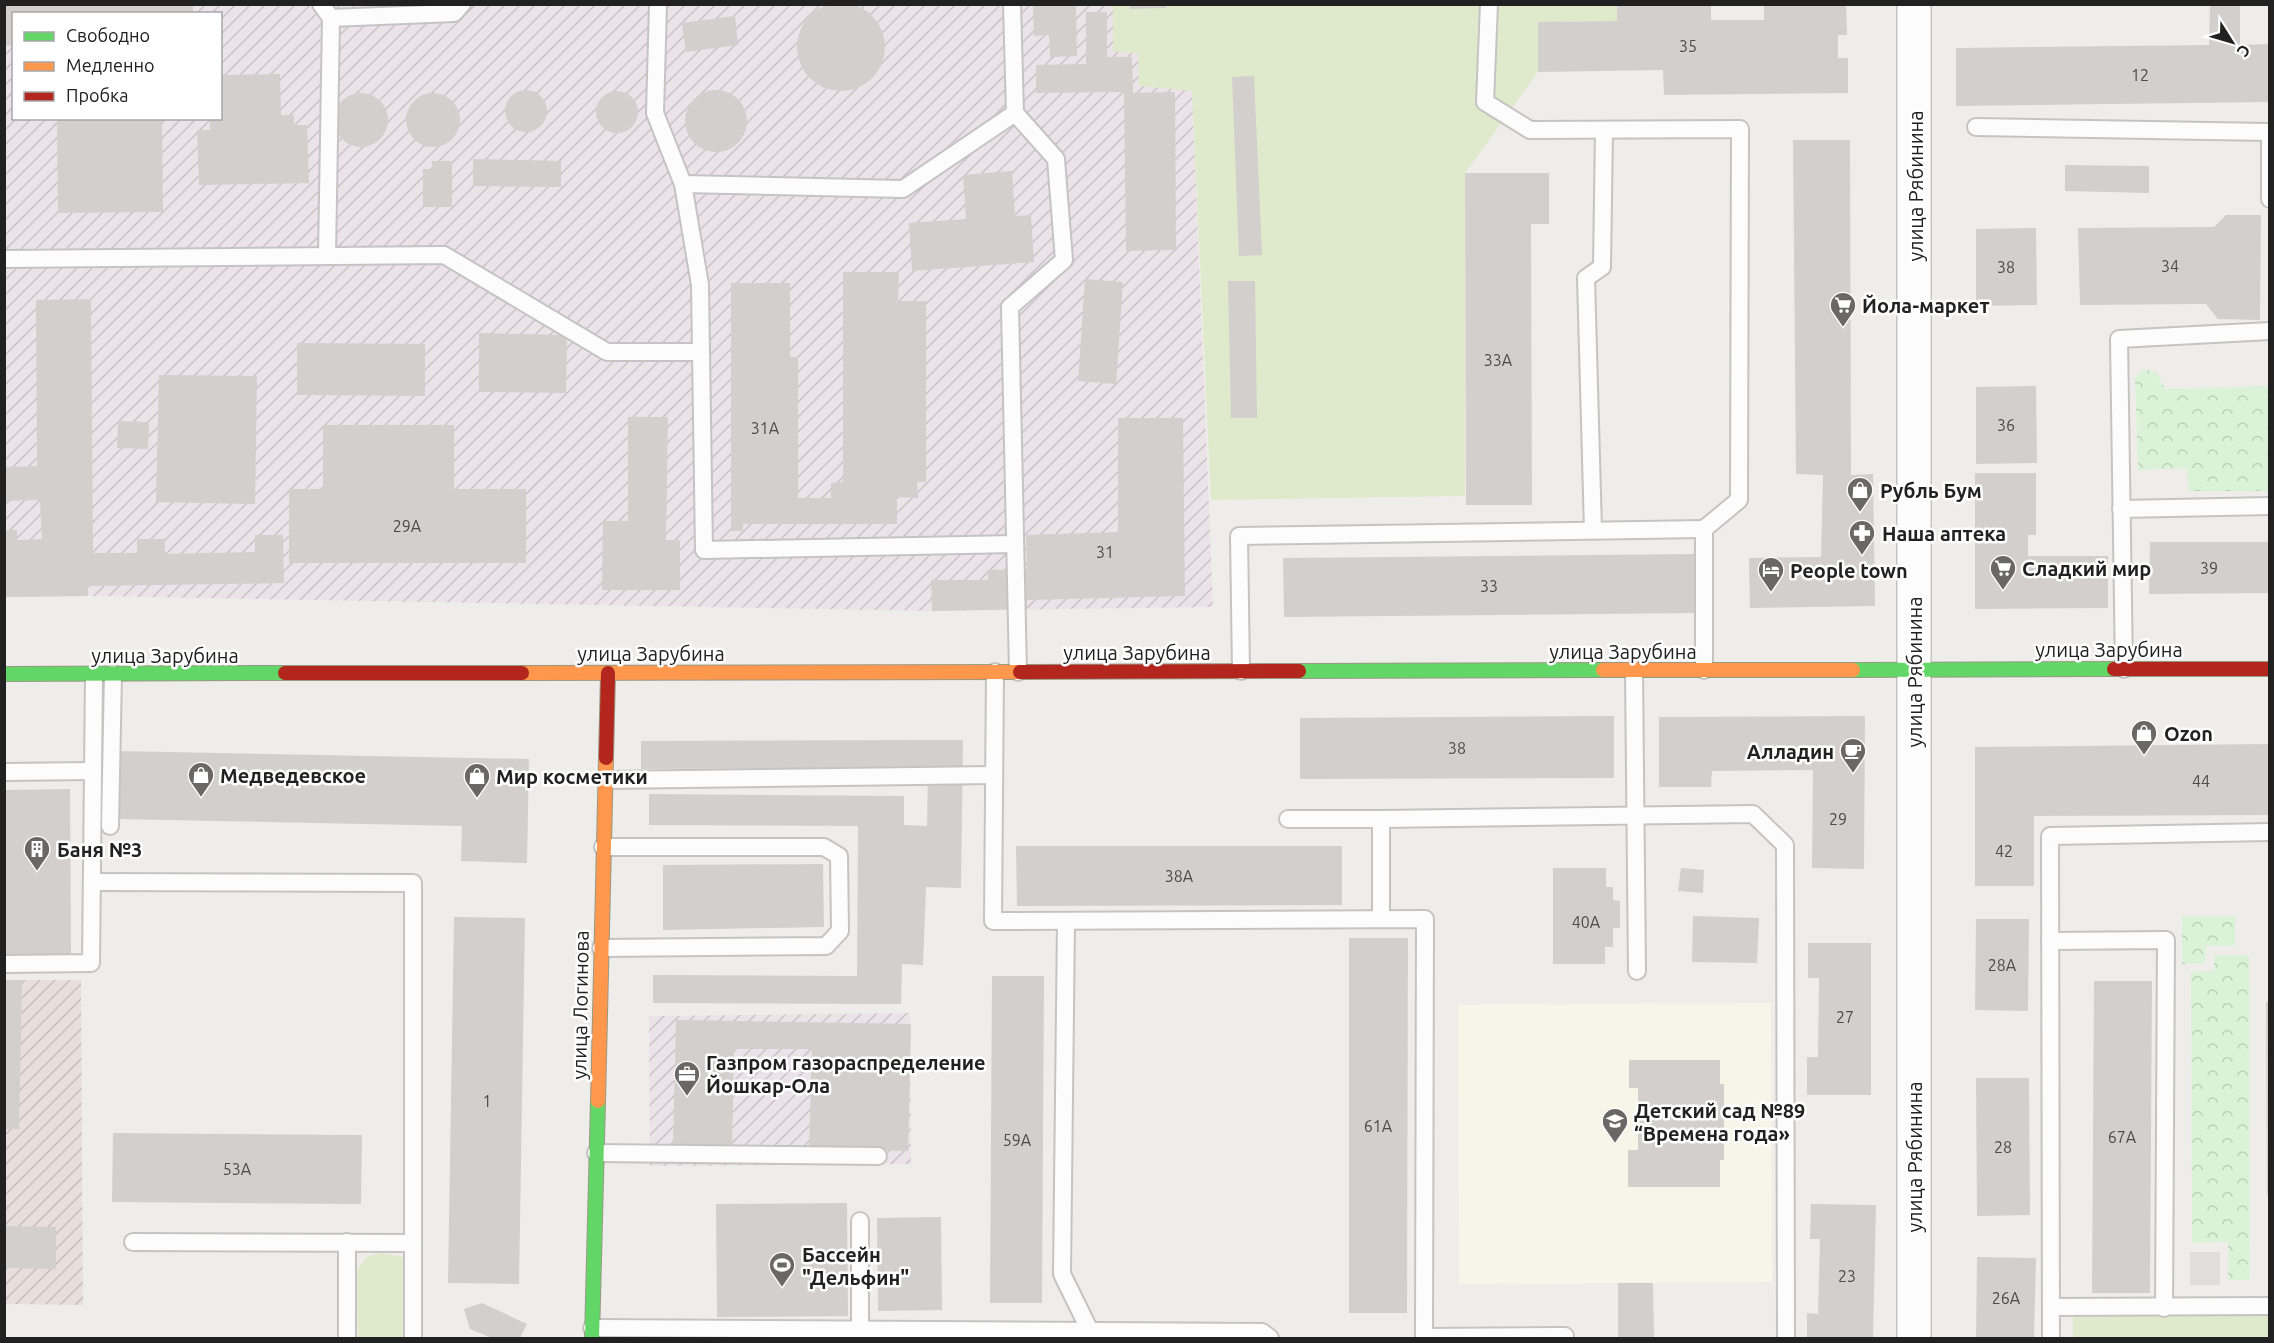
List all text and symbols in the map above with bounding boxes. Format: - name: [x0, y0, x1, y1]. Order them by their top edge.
- legend: [12, 12, 222, 120]
- north arrow: [2202, 12, 2262, 72]
- text: Свободно: [66, 25, 150, 45]
- house number: 35: [1679, 37, 1697, 55]
- text: С: [2234, 42, 2254, 61]
- text: Медленно: [66, 55, 155, 75]
- house number: 12: [2131, 66, 2149, 84]
- text: Пробка: [66, 85, 129, 105]
- street label: улица Рябинина: [1904, 110, 1927, 262]
- house number: 34: [2161, 257, 2179, 275]
- house number: 38: [1997, 258, 2015, 276]
- supermarket icon: Йола-маркет: [1828, 290, 1858, 328]
- place label: Йола-маркет: [1862, 294, 1990, 317]
- house number: 33А: [1484, 351, 1513, 369]
- house number: 36: [1997, 416, 2015, 434]
- house number: 31А: [751, 419, 780, 437]
- shop icon: Рубль Бум: [1845, 475, 1875, 513]
- place label: Рубль Бум: [1880, 479, 1982, 502]
- house number: 29А: [393, 517, 422, 535]
- pharmacy icon: Наша аптека: [1847, 518, 1877, 556]
- place label: Наша аптека: [1882, 522, 2006, 545]
- house number: 31: [1096, 543, 1114, 561]
- supermarket icon: Сладкий мир: [1988, 553, 2018, 591]
- hotel icon: People town: [1756, 555, 1786, 593]
- place label: Сладкий мир: [2022, 557, 2151, 580]
- place label: People town: [1790, 559, 1908, 582]
- house number: 39: [2200, 559, 2218, 577]
- house number: 33: [1480, 577, 1498, 595]
- street label: улица Рябинина: [1903, 596, 1926, 748]
- street label: улица Зарубина: [2035, 638, 2183, 661]
- street label: улица Зарубина: [1549, 640, 1697, 663]
- street label: улица Зарубина: [1063, 641, 1211, 664]
- street label: улица Зарубина: [577, 642, 725, 665]
- street label: улица Зарубина: [91, 644, 239, 667]
- shop icon: Ozon: [2129, 718, 2159, 756]
- place label: Ozon: [2164, 722, 2213, 745]
- cafe icon: Алладин: [1838, 736, 1868, 774]
- house number: 38: [1448, 739, 1466, 757]
- place label: Алладин: [1747, 740, 1834, 763]
- shop icon: Медведевское: [186, 760, 216, 798]
- shop icon: Мир косметики: [462, 761, 492, 799]
- place label: Медведевское: [220, 764, 366, 787]
- place label: Мир косметики: [496, 765, 648, 788]
- house number: 44: [2192, 772, 2210, 790]
- house number: 29: [1829, 810, 1847, 828]
- building icon: Баня №3: [22, 834, 52, 872]
- place label: Баня №3: [57, 838, 142, 861]
- house number: 42: [1995, 842, 2013, 860]
- house number: 38А: [1165, 867, 1194, 885]
- house number: 40А: [1572, 913, 1601, 931]
- street label: улица Логинова: [567, 930, 593, 1080]
- house number: 28А: [1988, 956, 2017, 974]
- house number: 27: [1836, 1008, 1854, 1026]
- place label: Газпром газораспределение Йошкар-Ола: [706, 1051, 986, 1097]
- office icon: Газпром газораспределение Йошкар-Ола: [672, 1059, 702, 1097]
- street label: улица Рябинина: [1903, 1081, 1926, 1233]
- house number: 1: [482, 1092, 492, 1110]
- place label: Детский сад №89 “Времена года»: [1634, 1099, 1805, 1145]
- school or university icon: Детский сад №89 “Времена года»: [1600, 1106, 1630, 1144]
- house number: 61А: [1364, 1117, 1393, 1135]
- house number: 67А: [2108, 1128, 2137, 1146]
- house number: 59А: [1003, 1131, 1032, 1149]
- house number: 28: [1994, 1138, 2012, 1156]
- house number: 53А: [223, 1160, 252, 1178]
- place label: Бассейн "Дельфин": [802, 1243, 909, 1289]
- sports icon: Бассейн "Дельфин": [767, 1250, 797, 1288]
- house number: 23: [1838, 1267, 1856, 1285]
- house number: 26А: [1992, 1289, 2021, 1307]

